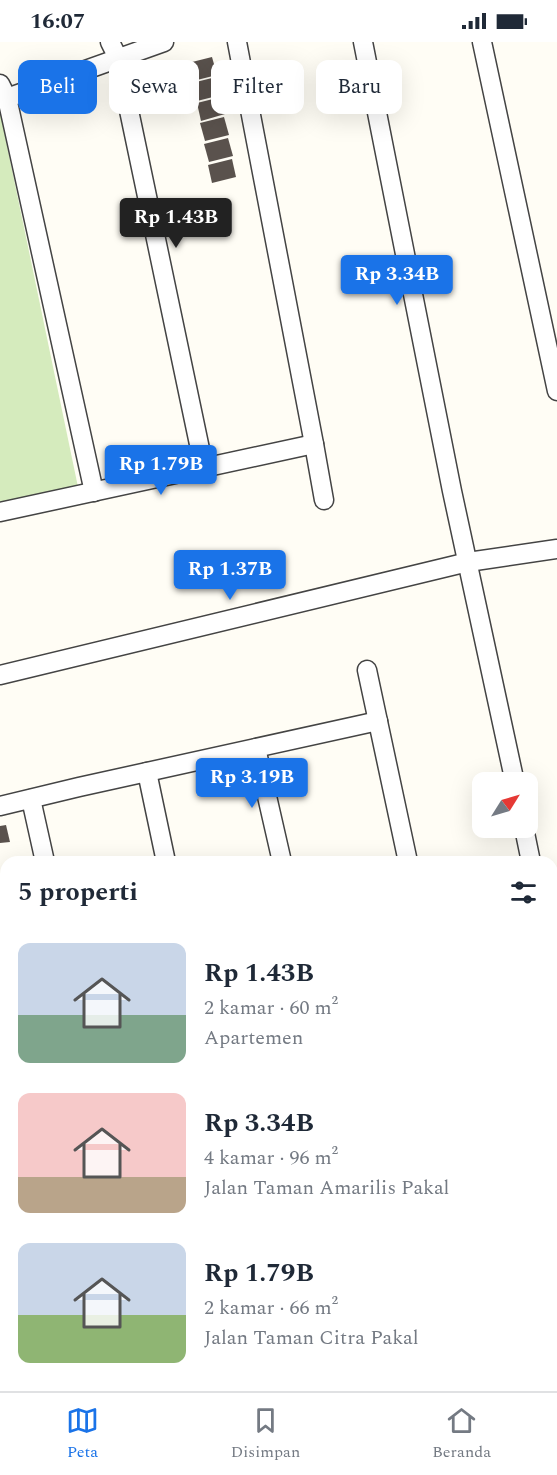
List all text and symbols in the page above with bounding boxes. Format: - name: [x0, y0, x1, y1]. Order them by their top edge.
- text: 16:07: [30, 5, 85, 38]
- chip: Beli: [18, 60, 97, 114]
- chip: Sewa: [109, 60, 199, 114]
- chip: Filter: [211, 60, 304, 114]
- chip: Baru: [316, 60, 402, 114]
- pin: Rp 1.43B: [114, 198, 238, 249]
- text: Rp 1.43B: [134, 202, 218, 232]
- pin: Rp 3.34B: [335, 255, 459, 306]
- text: Rp 3.34B: [355, 259, 439, 289]
- pin: Rp 1.79B: [99, 445, 223, 496]
- text: Rp 1.79B: [119, 449, 203, 479]
- pin: Rp 1.37B: [168, 550, 292, 601]
- text: Rp 1.37B: [188, 554, 272, 584]
- pin: Rp 3.19B: [190, 758, 314, 809]
- text: Rp 3.19B: [210, 762, 294, 792]
- north arrow: [472, 772, 538, 838]
- map controls: [472, 772, 538, 838]
- text: 5 properti: [18, 872, 138, 912]
- icon: filters: [507, 876, 540, 909]
- text: Rp 1.43B: [204, 953, 314, 993]
- icon: home: [66, 967, 138, 1039]
- text: 2 kamar · 60 m²: [204, 993, 338, 1023]
- text: Apartemen: [204, 1023, 303, 1053]
- text: Rp 3.34B: [204, 1103, 314, 1143]
- icon: home: [66, 1117, 138, 1189]
- text: 4 kamar · 96 m²: [204, 1143, 338, 1173]
- text: Jalan Taman Amarilis Pakal: [204, 1173, 449, 1203]
- text: Rp 1.79B: [204, 1253, 314, 1293]
- icon: home: [66, 1267, 138, 1339]
- text: 2 kamar · 66 m²: [204, 1293, 338, 1323]
- text: Jalan Taman Citra Pakal: [204, 1323, 419, 1353]
- tab: Peta: [66, 1404, 99, 1464]
- tab: Disimpan: [231, 1404, 300, 1464]
- tab: Beranda: [432, 1404, 491, 1464]

